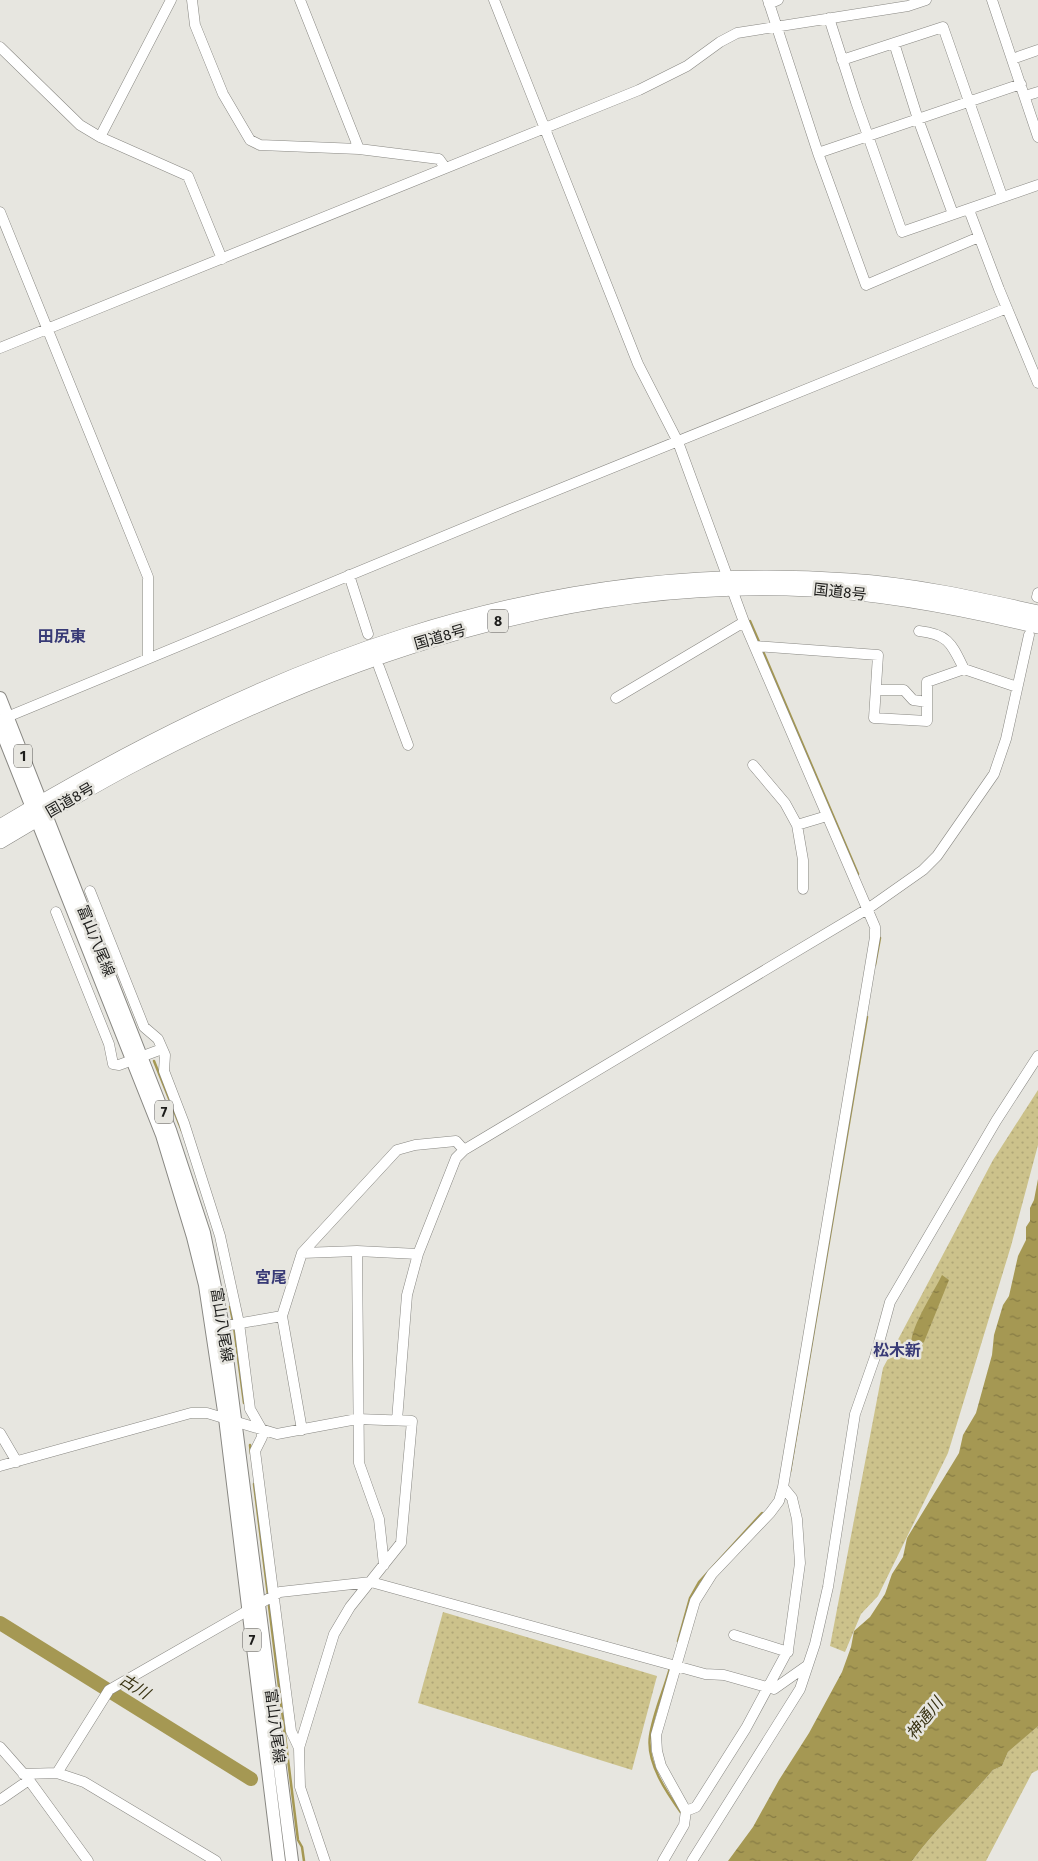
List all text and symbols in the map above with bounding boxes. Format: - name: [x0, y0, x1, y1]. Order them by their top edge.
- street label: 国道8号: [813, 580, 867, 604]
- road number: 8: [488, 610, 508, 632]
- street label: 国道8号: [412, 621, 468, 653]
- district label: 田尻東: [38, 627, 86, 646]
- road number: 1: [14, 744, 32, 768]
- street label: 国道8号: [42, 779, 98, 821]
- street label: 富山八尾線: [74, 903, 118, 979]
- road number: 7: [155, 1100, 173, 1124]
- district label: 宮尾: [255, 1268, 287, 1287]
- street label: 富山八尾線: [207, 1287, 237, 1363]
- district label: 松木新: [873, 1341, 921, 1360]
- road number: 7: [243, 1628, 261, 1652]
- water label: 古川: [116, 1670, 155, 1704]
- street label: 富山八尾線: [261, 1688, 289, 1764]
- water label: 神通川: [902, 1692, 948, 1743]

